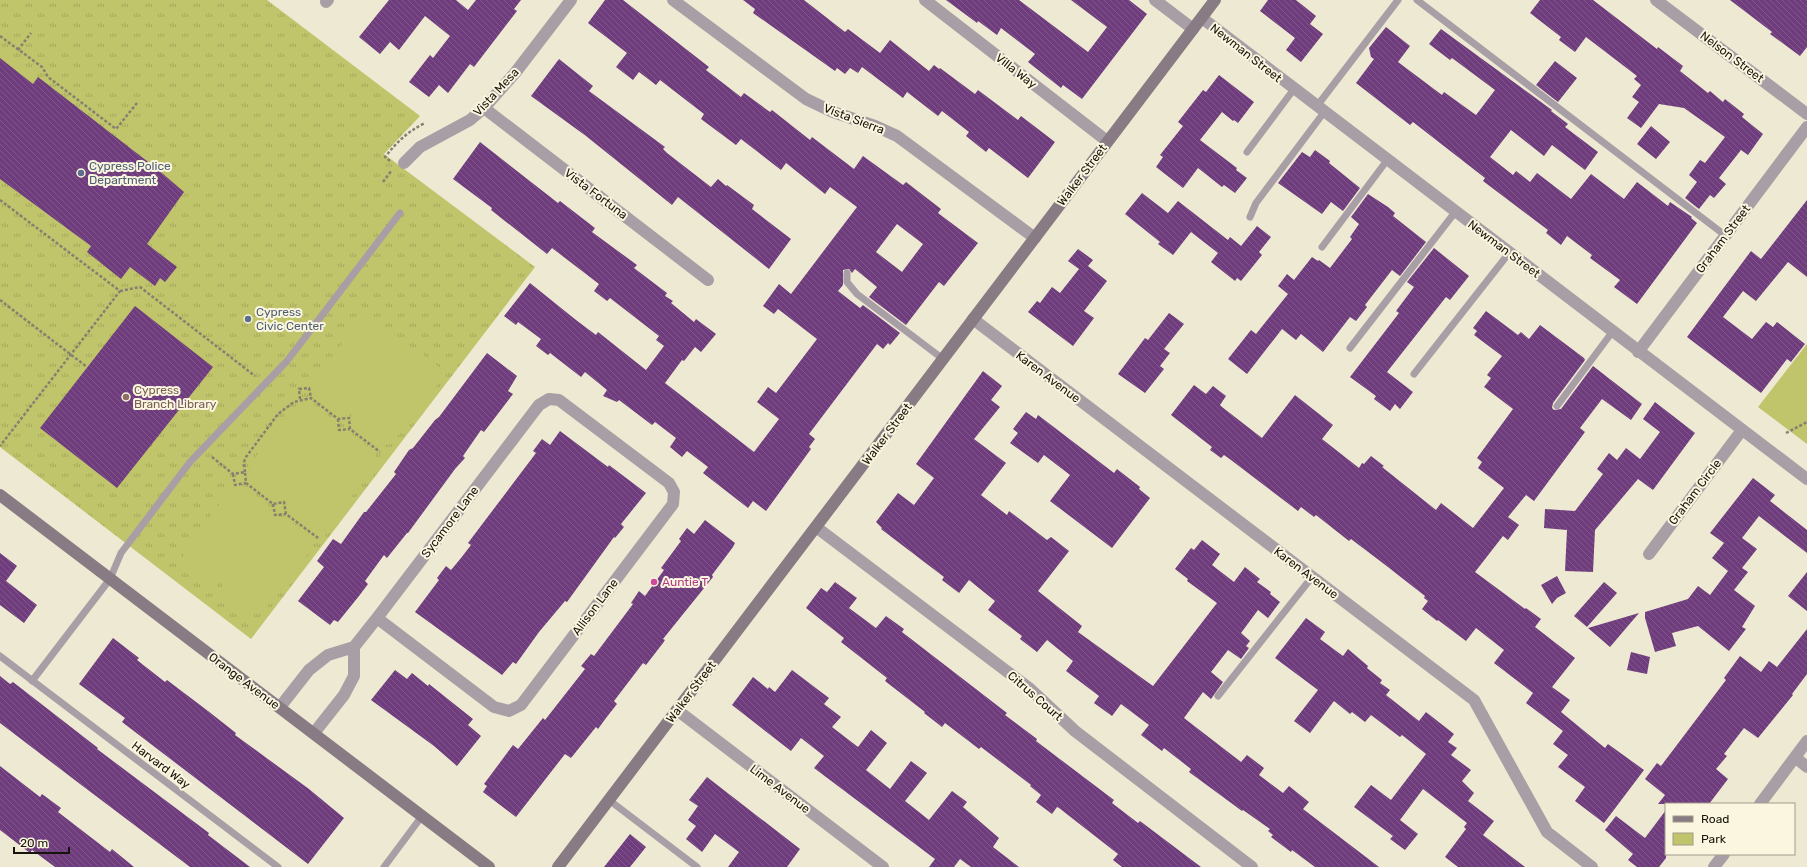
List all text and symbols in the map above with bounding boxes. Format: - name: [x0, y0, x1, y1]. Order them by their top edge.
- street label: Newman Street: [1208, 21, 1285, 85]
- street label: Nelson Street: [1697, 29, 1767, 86]
- street label: Villa Way: [993, 51, 1040, 92]
- street label: Vista Mesa: [470, 65, 522, 119]
- street label: Vista Sierra: [822, 101, 886, 137]
- street label: Walker Street: [1054, 141, 1110, 209]
- place label: Cypress Police Department: [89, 159, 171, 187]
- street label: Vista Fortuna: [562, 166, 630, 222]
- marker: Cypress Police Department: [76, 168, 86, 178]
- street label: Graham Street: [1693, 202, 1753, 276]
- street label: Newman Street: [1465, 217, 1543, 281]
- place label: Cypress Civic Center: [256, 305, 324, 333]
- marker: Cypress Civic Center: [243, 314, 253, 324]
- street label: Karen Avenue: [1013, 348, 1083, 406]
- place label: Cypress Branch Library: [134, 383, 217, 411]
- marker: Cypress Branch Library: [121, 392, 131, 402]
- street label: Walker Street: [859, 400, 915, 468]
- street label: Graham Circle: [1666, 456, 1724, 528]
- street label: Sycamore Lane: [418, 483, 482, 561]
- street label: Karen Avenue: [1271, 544, 1341, 602]
- place label: Auntie T: [662, 575, 708, 589]
- street label: Allison Lane: [569, 576, 621, 638]
- marker: Auntie T: [649, 577, 659, 587]
- street label: Orange Avenue: [206, 650, 282, 712]
- street label: Walker Street: [663, 658, 719, 726]
- street label: Citrus Court: [1005, 668, 1065, 724]
- street label: Harvard Way: [129, 738, 193, 792]
- street label: Lime Avenue: [747, 762, 813, 816]
- legend: [1665, 803, 1795, 855]
- text: Road: [1701, 812, 1729, 826]
- scale bar: [14, 829, 69, 855]
- text: Park: [1701, 832, 1727, 846]
- text: 20 m: [20, 836, 48, 850]

